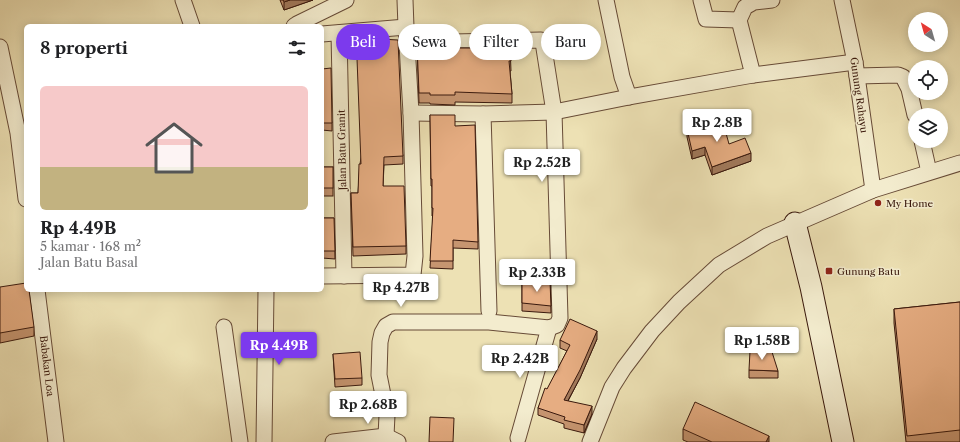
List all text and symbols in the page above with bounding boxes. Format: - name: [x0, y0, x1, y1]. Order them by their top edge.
- north arrow: [908, 12, 948, 52]
- map controls: [908, 12, 948, 148]
- chip: Beli: [336, 24, 390, 60]
- chip: Sewa: [398, 24, 461, 60]
- chip: Filter: [469, 24, 533, 60]
- chip: Baru: [541, 24, 601, 60]
- icon: filters: [286, 37, 308, 59]
- text: 8 properti: [40, 38, 128, 58]
- street label: Gunung Rahayu: [847, 56, 871, 134]
- button: locate: [908, 60, 948, 100]
- button: layers: [908, 108, 948, 148]
- street label: Jalan Batu Granit: [335, 109, 349, 193]
- pin: Rp 2.8B: [680, 109, 754, 143]
- icon: home: [138, 112, 210, 184]
- text: Rp 2.8B: [692, 114, 742, 130]
- pin: Rp 2.52B: [501, 149, 583, 183]
- text: Rp 2.52B: [513, 154, 571, 170]
- place label: My Home: [886, 197, 934, 210]
- marker: My Home: [873, 198, 883, 208]
- text: Rp 4.49B: [40, 218, 116, 238]
- text: 5 kamar · 168 m²: [40, 238, 141, 254]
- text: Jalan Batu Basal: [40, 254, 138, 270]
- pin: Rp 2.33B: [496, 259, 578, 293]
- text: Rp 2.33B: [508, 264, 566, 280]
- place label: Gunung Batu: [837, 265, 900, 278]
- marker: Gunung Batu: [824, 266, 834, 276]
- pin: Rp 4.27B: [360, 274, 442, 308]
- text: Rp 4.27B: [372, 279, 430, 295]
- pin: Rp 1.58B: [721, 327, 803, 361]
- pin: Rp 4.49B: [238, 332, 320, 366]
- text: Rp 1.58B: [734, 332, 790, 348]
- street label: Babakan Loa: [37, 335, 57, 398]
- text: Rp 4.49B: [250, 337, 308, 353]
- pin: Rp 2.42B: [479, 345, 561, 379]
- text: Rp 2.42B: [491, 350, 549, 366]
- pin: Rp 2.68B: [327, 391, 409, 425]
- text: Rp 2.68B: [339, 396, 397, 412]

